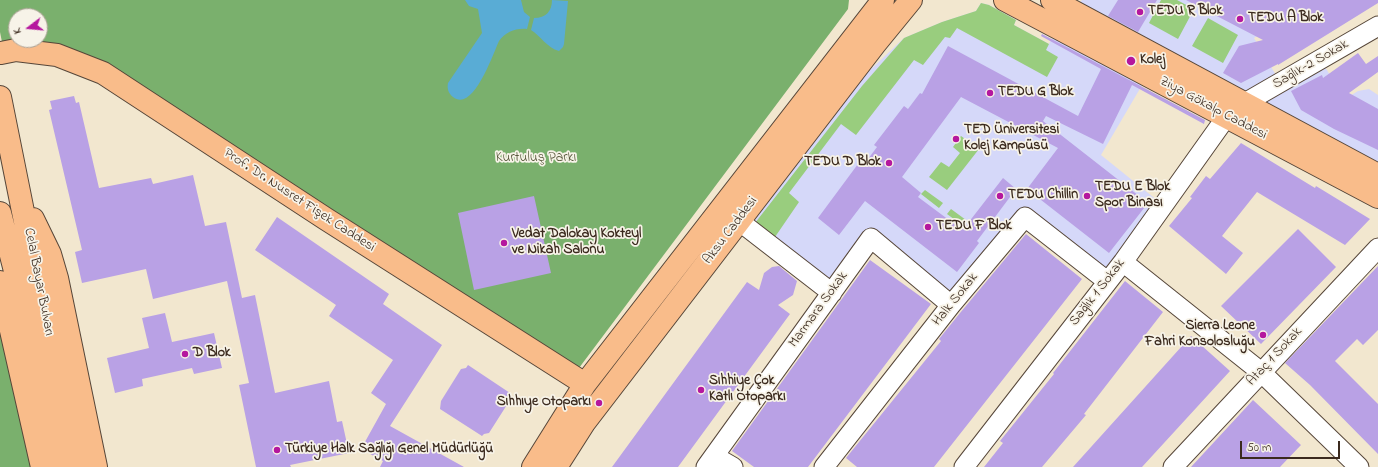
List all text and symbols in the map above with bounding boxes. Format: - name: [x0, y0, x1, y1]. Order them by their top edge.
- place label: TEDU R Blok: [1148, 4, 1222, 20]
- marker: TEDU R Blok: [1135, 7, 1145, 17]
- north arrow: [8, 8, 48, 48]
- place label: TEDU A Blok: [1248, 11, 1323, 27]
- marker: TEDU A Blok: [1235, 14, 1245, 24]
- text: K: [9, 26, 26, 36]
- street label: Sağlık-2 Sokak: [1270, 37, 1352, 93]
- place label: Kolej: [1140, 53, 1165, 69]
- marker: Kolej: [1125, 55, 1137, 67]
- street label: Ziya Gökalp Caddesi: [1157, 74, 1269, 144]
- place label: TEDU G Blok: [998, 85, 1073, 101]
- marker: TEDU G Blok: [985, 88, 995, 98]
- place label: TED Üniversitesi Kolej Kampüsü: [964, 123, 1059, 156]
- marker: TED Üniversitesi Kolej Kampüsü: [951, 134, 961, 144]
- street label: Prof. Dr. Nusret Fişek Caddesi: [220, 146, 378, 256]
- park label: Kurtuluş Parkı: [496, 151, 576, 167]
- place label: TEDU D Blok: [804, 155, 881, 171]
- marker: TEDU D Blok: [884, 158, 894, 168]
- place label: TEDU E Blok Spor Binası: [1095, 180, 1170, 212]
- place label: TEDU Chillin: [1008, 188, 1078, 204]
- marker: TEDU Chillin: [995, 191, 1005, 201]
- marker: TEDU E Blok Spor Binası: [1082, 191, 1092, 201]
- street label: Aksu Caddesi: [700, 194, 762, 268]
- place label: TEDU F Blok: [936, 219, 1012, 235]
- marker: TEDU F Blok: [923, 222, 933, 232]
- street label: Celal Bayar Bulvarı: [19, 227, 57, 337]
- place label: Vedat Dalokay Kokteyl ve Nikah Salonu: [512, 227, 641, 260]
- marker: Vedat Dalokay Kokteyl ve Nikah Salonu: [499, 238, 509, 248]
- street label: Sağlık 1 Sokak: [1067, 256, 1129, 330]
- street label: Marmara Sokak: [786, 269, 852, 351]
- street label: Halk Sokak: [930, 270, 982, 330]
- place label: Sierra Leone Fahri Konsolosluğu: [1145, 319, 1255, 352]
- street label: Ataç 1 Sokak: [1244, 324, 1306, 390]
- marker: Sierra Leone Fahri Konsolosluğu: [1258, 330, 1268, 340]
- place label: D Blok: [193, 346, 231, 362]
- marker: D Blok: [180, 349, 190, 359]
- place label: Sıhhiye Çok Katlı Otoparkı: [709, 374, 786, 406]
- marker: Sıhhiye Çok Katlı Otoparkı: [696, 385, 706, 395]
- place label: Sıhhıye Otoparkı: [497, 395, 591, 411]
- marker: Sıhhıye Otoparkı: [594, 398, 604, 408]
- scale bar: [1242, 433, 1342, 459]
- text: 50 m: [1247, 439, 1271, 457]
- place label: Türkiye Halk Sağlığı Genel Müdürlüğü: [285, 442, 493, 458]
- marker: Türkiye Halk Sağlığı Genel Müdürlüğü: [272, 445, 282, 455]

